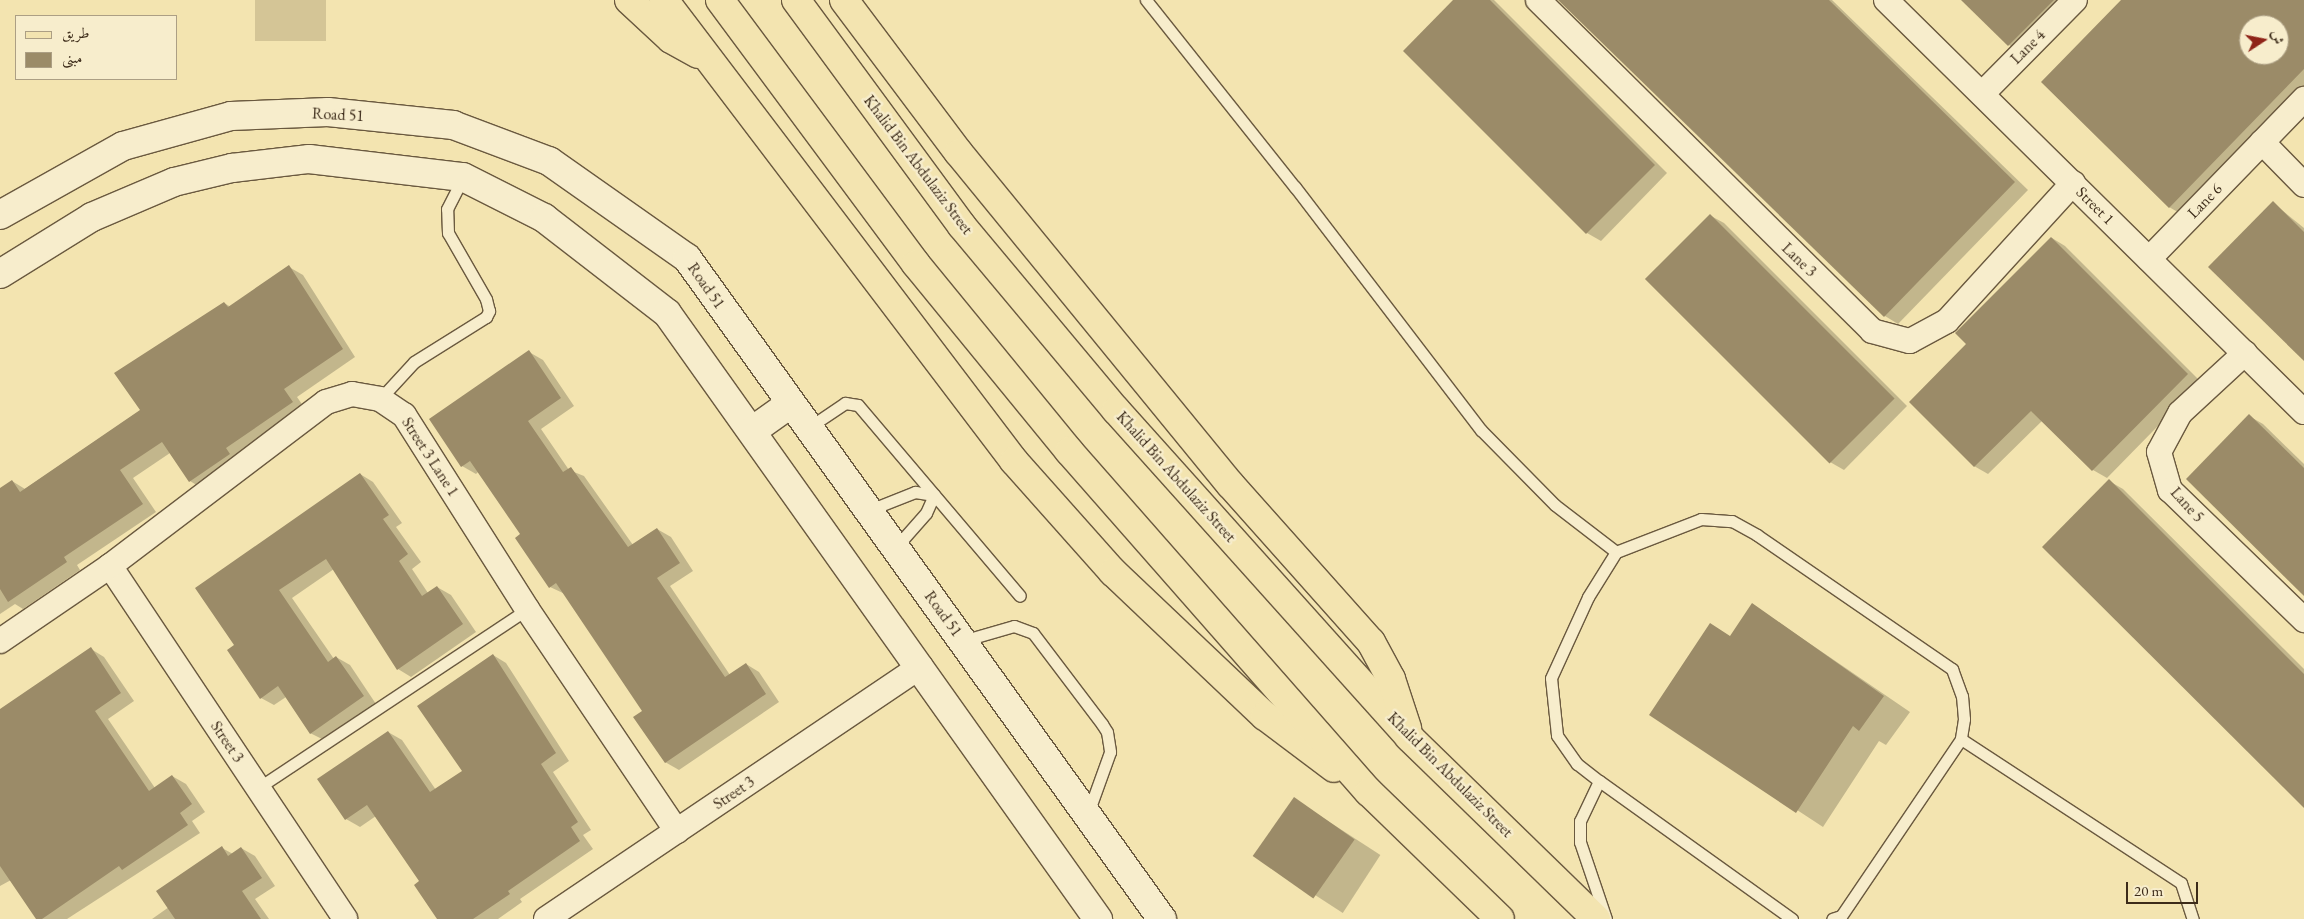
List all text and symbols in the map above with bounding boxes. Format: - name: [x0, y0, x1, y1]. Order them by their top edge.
- legend: [15, 15, 178, 80]
- north arrow: [2239, 15, 2289, 65]
- text: طريق: [62, 23, 89, 42]
- street label: Lane 4: [2007, 26, 2049, 68]
- text: ش: [2268, 29, 2288, 46]
- text: مبنى: [62, 48, 82, 67]
- street label: Khalid Bin Abdulaziz Street: [859, 91, 977, 239]
- street label: Road 51: [312, 104, 364, 126]
- street label: Lane 6: [2184, 179, 2226, 223]
- street label: Street 1: [2072, 183, 2118, 229]
- street label: Lane 3: [1777, 239, 1821, 281]
- street label: Road 51: [683, 259, 729, 313]
- street label: Khalid Bin Abdulaziz Street: [1112, 408, 1240, 546]
- street label: Street 3 Lane 1: [397, 414, 463, 500]
- street label: Lane 5: [2166, 483, 2208, 527]
- street label: Road 51: [920, 587, 966, 641]
- street label: Khalid Bin Abdulaziz Street: [1383, 708, 1517, 842]
- street label: Street 3: [206, 718, 248, 766]
- street label: Street 3: [710, 772, 758, 814]
- scale bar: [2129, 872, 2202, 904]
- text: 20 m: [2134, 881, 2163, 900]

